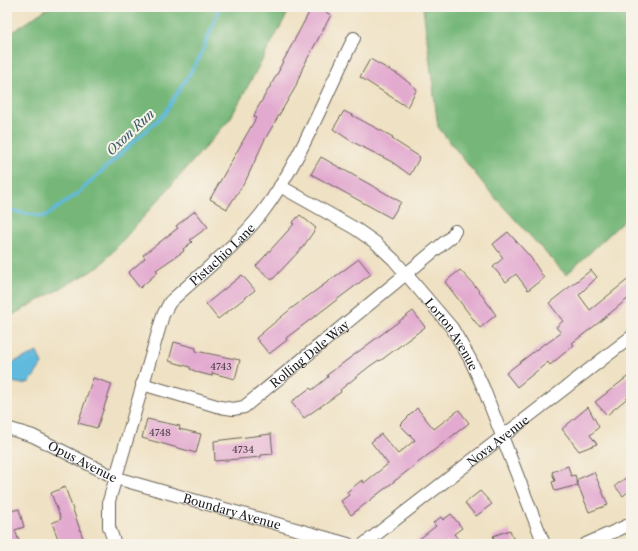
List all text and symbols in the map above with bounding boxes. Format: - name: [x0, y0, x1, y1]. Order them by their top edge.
- water label: Oxon Run: [103, 106, 158, 158]
- street label: Pistachio Lane: [186, 220, 258, 288]
- street label: Lorton Avenue: [422, 295, 482, 373]
- street label: Rolling Dale Way: [267, 316, 352, 390]
- house number: 4743: [210, 360, 232, 373]
- street label: Nova Avenue: [464, 412, 532, 469]
- house number: 4748: [149, 426, 171, 439]
- street label: Opus Avenue: [46, 437, 120, 485]
- house number: 4734: [232, 443, 254, 456]
- street label: Boundary Avenue: [181, 490, 283, 532]

